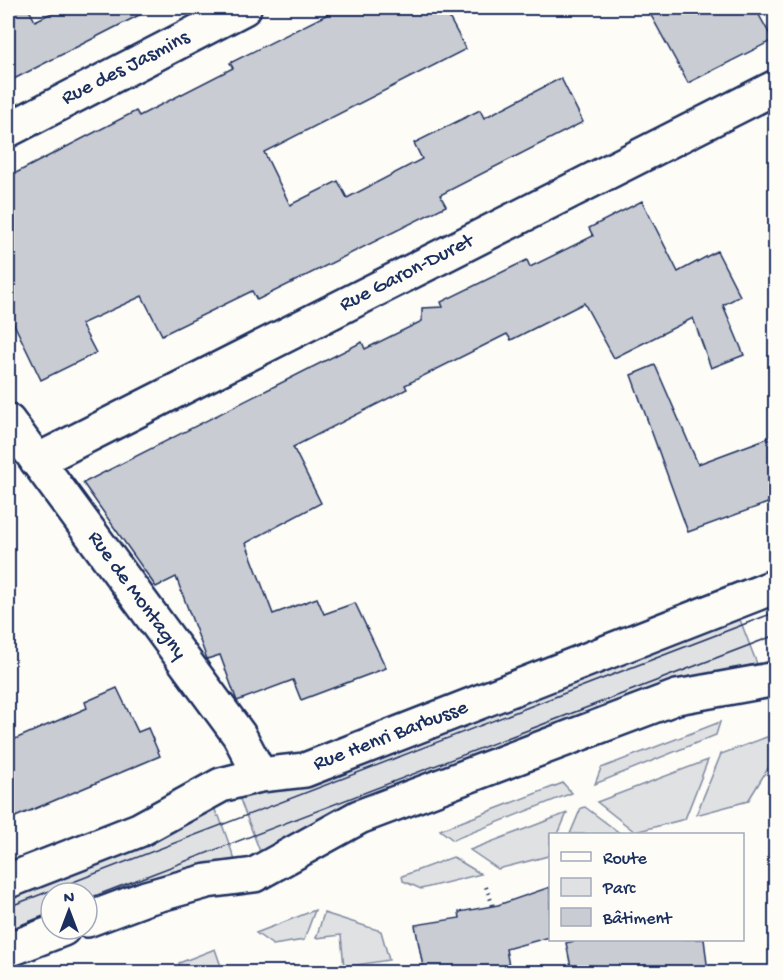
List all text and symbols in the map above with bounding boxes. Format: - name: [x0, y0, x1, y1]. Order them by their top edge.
- street label: Rue des Jasmins: [58, 25, 195, 112]
- street label: Rue Garon-Duret: [336, 228, 480, 318]
- street label: Rue de Montagny: [81, 527, 191, 665]
- street label: Rue Henri Barbusse: [310, 696, 473, 778]
- legend: [549, 833, 744, 941]
- text: Route: [603, 849, 648, 870]
- text: Parc: [602, 879, 636, 900]
- north arrow: [39, 881, 99, 941]
- text: N: [64, 890, 75, 909]
- text: Bâtiment: [602, 909, 673, 930]

